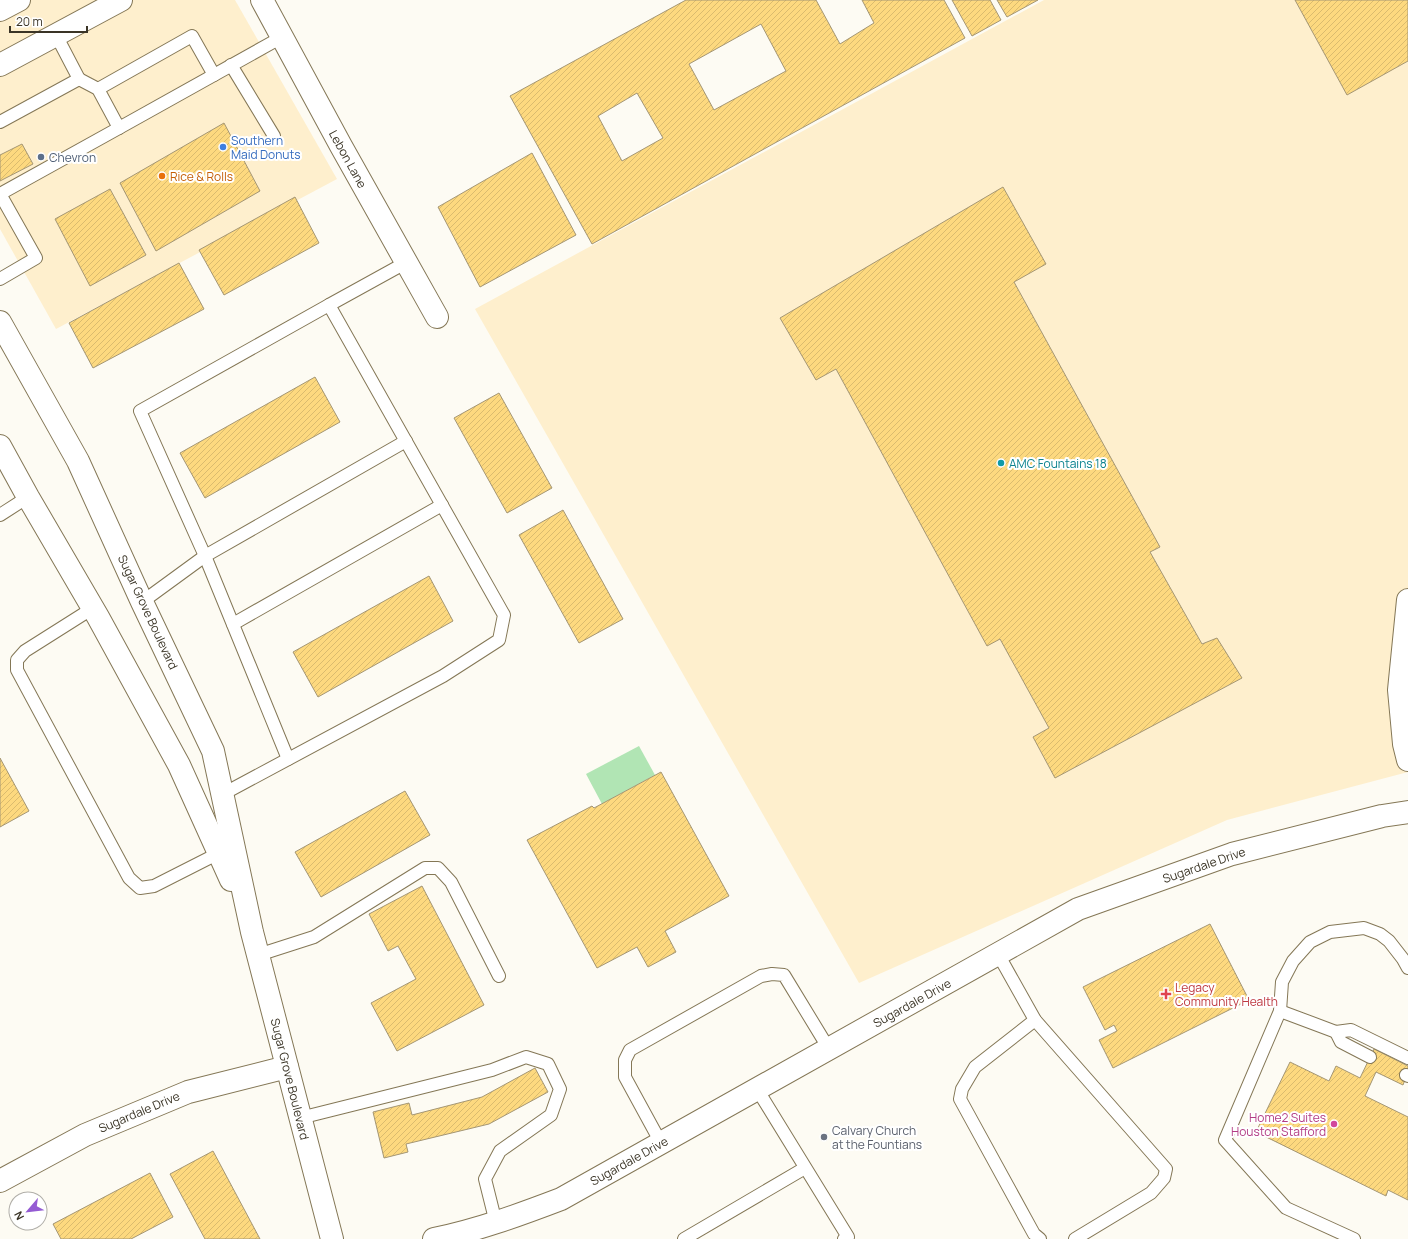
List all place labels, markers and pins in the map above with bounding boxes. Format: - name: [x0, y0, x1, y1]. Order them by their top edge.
- place label: Southern Maid Donuts: [231, 132, 301, 163]
- marker: Southern Maid Donuts: [218, 142, 228, 152]
- place label: Chevron: [49, 149, 96, 166]
- marker: Chevron: [36, 152, 46, 162]
- place label: Rice & Rolls: [170, 168, 233, 185]
- marker: Rice & Rolls: [157, 171, 167, 181]
- place label: AMC Fountains 18: [1009, 455, 1107, 472]
- marker: AMC Fountains 18: [996, 458, 1006, 468]
- place label: Legacy Community Health: [1175, 979, 1278, 1010]
- marker: Legacy Community Health: [1160, 988, 1172, 1000]
- place label: Home2 Suites Houston Stafford: [1231, 1109, 1326, 1140]
- marker: Home2 Suites Houston Stafford: [1329, 1119, 1339, 1129]
- place label: Calvary Church at the Fountians: [832, 1122, 922, 1153]
- marker: Calvary Church at the Fountians: [819, 1132, 829, 1142]

